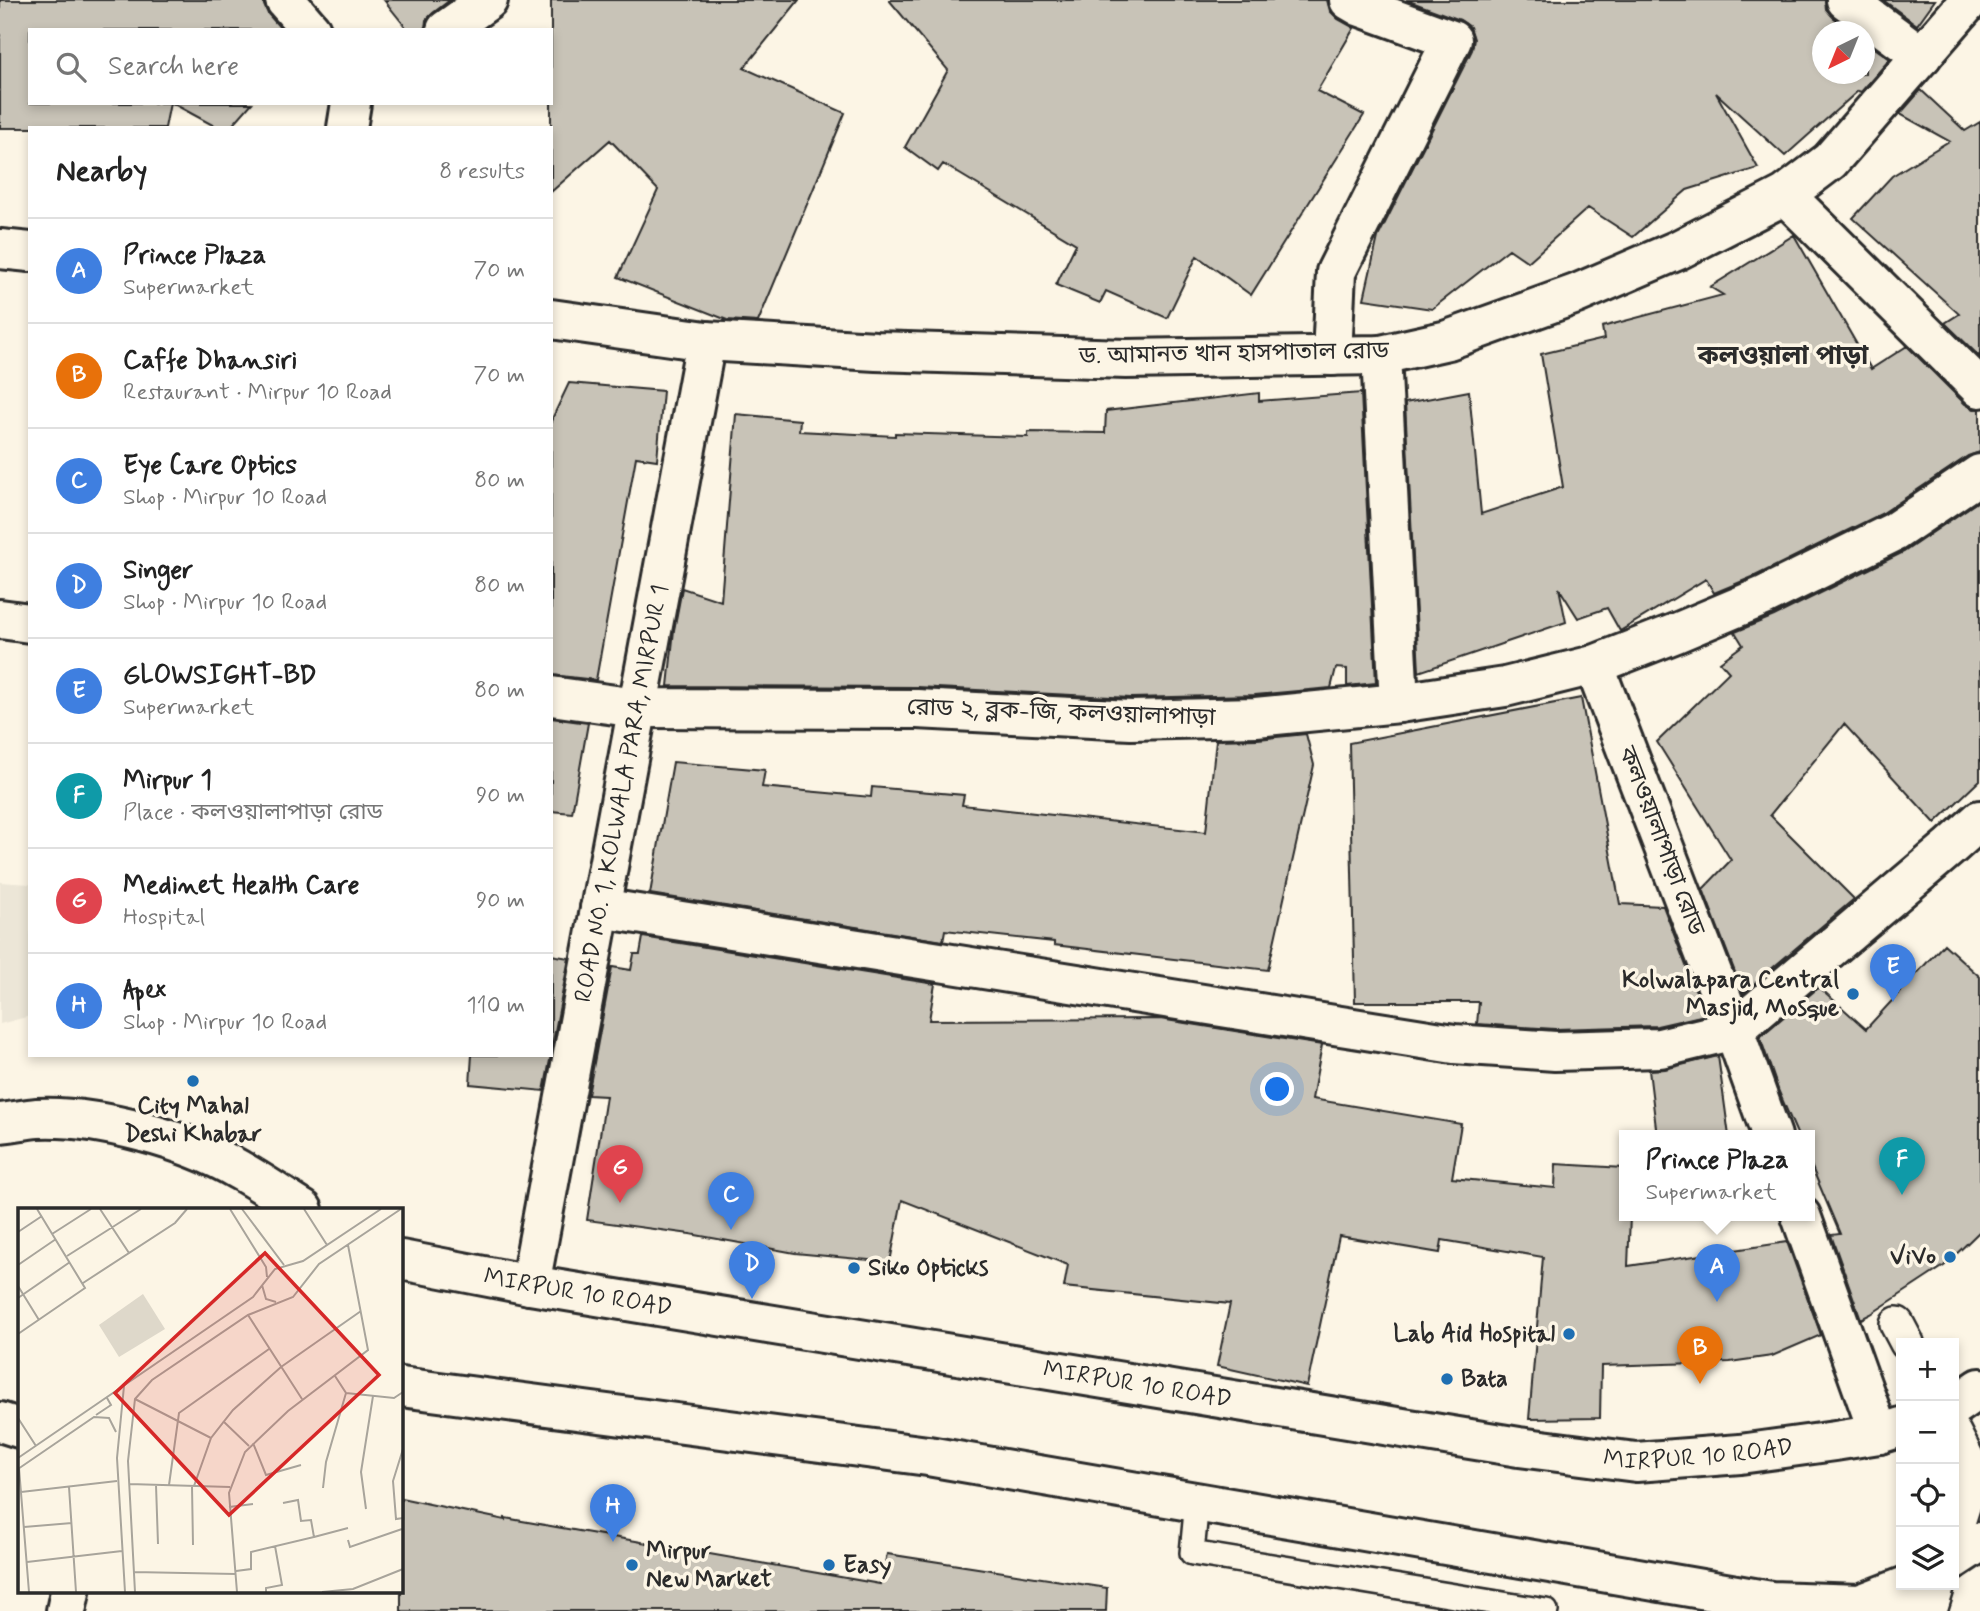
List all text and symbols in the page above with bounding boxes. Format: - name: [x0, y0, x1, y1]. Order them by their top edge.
- north arrow: [1812, 21, 1875, 84]
- search box: [28, 28, 553, 105]
- icon: search: [52, 48, 90, 86]
- text: Search here: [108, 50, 239, 84]
- text: Nearby: [56, 152, 147, 191]
- text: 8 results: [439, 157, 525, 187]
- text: Prince Plaza: [123, 239, 266, 273]
- text: A: [71, 256, 87, 286]
- text: 70 m: [473, 256, 525, 286]
- text: Supermarket: [123, 273, 254, 303]
- street label: ড. আমানত খান হাসপাতাল রোড: [1078, 336, 1390, 372]
- district label: কলওয়ালা পাড়া: [1697, 340, 1869, 374]
- text: Caffe Dhansiri: [123, 344, 297, 378]
- text: B: [72, 361, 86, 391]
- text: 70 m: [473, 361, 525, 391]
- text: Restaurant · Mirpur 10 Road: [123, 378, 392, 408]
- text: Eye Care Optics: [123, 449, 297, 483]
- text: C: [71, 466, 87, 496]
- text: 80 m: [474, 466, 525, 496]
- text: Shop · Mirpur 10 Road: [123, 483, 327, 513]
- text: Singer: [123, 554, 193, 588]
- text: D: [71, 571, 87, 601]
- text: 80 m: [474, 571, 525, 601]
- street label: ROAD NO. 1, KOLWALA PARA, MIRPUR 1: [568, 582, 676, 1005]
- text: Shop · Mirpur 10 Road: [123, 588, 327, 618]
- text: GLOWSIGHT-BD: [123, 659, 317, 693]
- text: E: [72, 676, 86, 706]
- text: 80 m: [474, 676, 525, 706]
- street label: রোড ২, ব্লক-জি, কলওয়ালাপাড়া: [906, 692, 1216, 734]
- text: Supermarket: [123, 693, 254, 723]
- street label: কলওয়ালাপাড়া রোড: [1610, 741, 1712, 941]
- text: Mirpur 1: [123, 764, 212, 798]
- text: F: [73, 781, 85, 811]
- text: 90 m: [476, 781, 525, 811]
- text: Place · কলওয়ালাপাড়া রোড: [123, 798, 383, 828]
- text: Medinet Health Care: [123, 869, 359, 903]
- text: G: [71, 886, 87, 916]
- text: 90 m: [476, 886, 525, 916]
- text: Hospital: [123, 903, 205, 933]
- pin: E: [1870, 944, 1916, 1002]
- place label: Kolwalapara Central Masjid, Mosque: [1622, 965, 1840, 1025]
- text: Apex: [123, 974, 166, 1008]
- marker: Kolwalapara Central Masjid, Mosque: [1845, 986, 1861, 1002]
- text: H: [71, 991, 87, 1021]
- text: 110 m: [466, 991, 525, 1021]
- text: Shop · Mirpur 10 Road: [123, 1008, 327, 1038]
- your location: [1260, 1072, 1294, 1106]
- marker: City Mahal Deshi Khabar: [185, 1073, 201, 1089]
- place label: City Mahal Deshi Khabar: [124, 1091, 262, 1150]
- popup: [1619, 1130, 1815, 1221]
- pin: F: [1879, 1137, 1925, 1195]
- text: Prince Plaza: [1645, 1144, 1789, 1178]
- pin: G: [597, 1145, 643, 1203]
- pin: C: [708, 1172, 754, 1230]
- text: Supermarket: [1645, 1178, 1777, 1208]
- inset map: [18, 1208, 402, 1594]
- pin: D: [729, 1241, 775, 1299]
- place label: ViVo: [1890, 1242, 1936, 1273]
- pin: A: [1694, 1244, 1740, 1302]
- marker: ViVo: [1942, 1249, 1958, 1265]
- place label: Siko Opticks: [868, 1253, 989, 1284]
- marker: Siko Opticks: [846, 1260, 862, 1276]
- street label: MIRPUR 10 ROAD: [481, 1261, 675, 1324]
- place label: Lab Aid Hospital: [1393, 1319, 1555, 1350]
- marker: Lab Aid Hospital: [1561, 1326, 1577, 1342]
- pin: B: [1677, 1326, 1723, 1384]
- map controls: [1896, 1338, 1959, 1590]
- button: +: [1896, 1338, 1959, 1401]
- street label: MIRPUR 10 ROAD: [1041, 1354, 1234, 1415]
- place label: Bata: [1461, 1364, 1508, 1395]
- marker: Bata: [1439, 1371, 1455, 1387]
- button: −: [1896, 1401, 1959, 1464]
- street label: MIRPUR 10 ROAD: [1601, 1431, 1795, 1477]
- button: locate: [1896, 1464, 1959, 1527]
- pin: H: [590, 1484, 636, 1542]
- button: layers: [1896, 1527, 1959, 1590]
- place label: Mirpur New Market: [646, 1536, 773, 1595]
- place label: Easy: [843, 1550, 892, 1581]
- marker: Mirpur New Market: [624, 1557, 640, 1573]
- marker: Easy: [821, 1557, 837, 1573]

